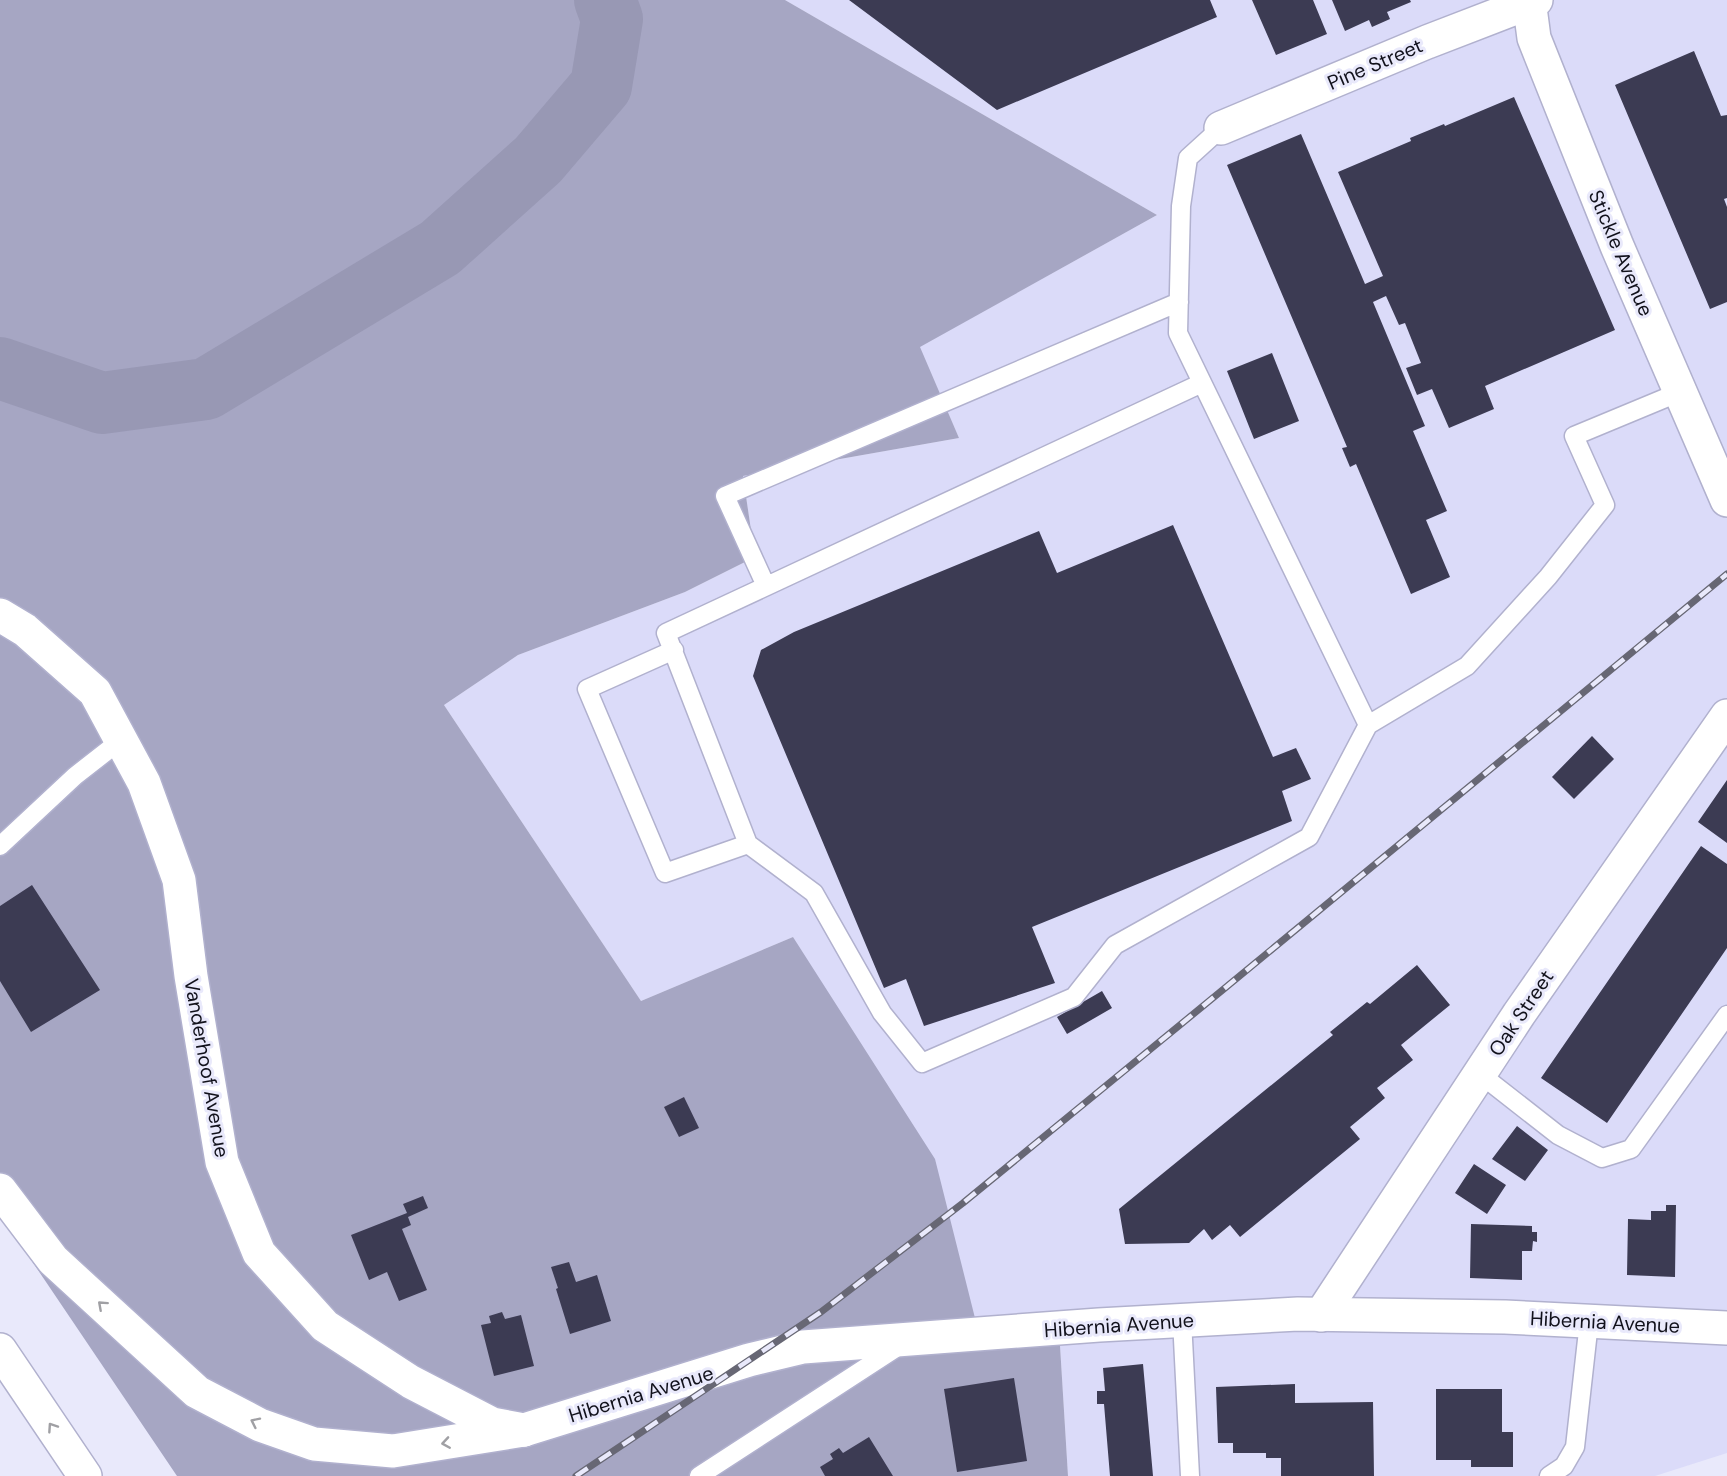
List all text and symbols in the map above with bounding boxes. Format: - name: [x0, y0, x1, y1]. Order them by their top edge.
- street label: Pine Street: [1323, 32, 1427, 96]
- street label: Stickle Avenue: [1583, 186, 1659, 320]
- street label: Oak Street: [1483, 965, 1559, 1061]
- street label: Vanderhoof Avenue: [178, 977, 236, 1159]
- one-way arrow: [98, 1301, 108, 1312]
- street label: Hibernia Avenue: [1529, 1305, 1681, 1339]
- street label: Hibernia Avenue: [1043, 1307, 1195, 1343]
- street label: Hibernia Avenue: [565, 1360, 717, 1428]
- one-way arrow: [251, 1418, 262, 1430]
- one-way arrow: [48, 1423, 59, 1434]
- one-way arrow: [441, 1436, 450, 1448]

